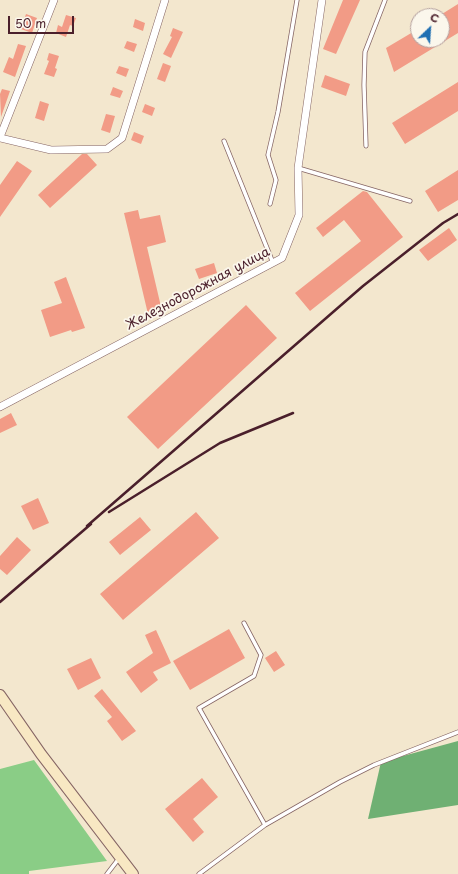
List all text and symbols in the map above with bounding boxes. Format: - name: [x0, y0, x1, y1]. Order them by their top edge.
- scale bar: [10, 8, 76, 34]
- north arrow: [410, 8, 450, 48]
- text: С: [428, 8, 442, 27]
- text: 50 m: [15, 14, 46, 32]
- street label: Железнодорожная улица: [123, 244, 273, 334]

